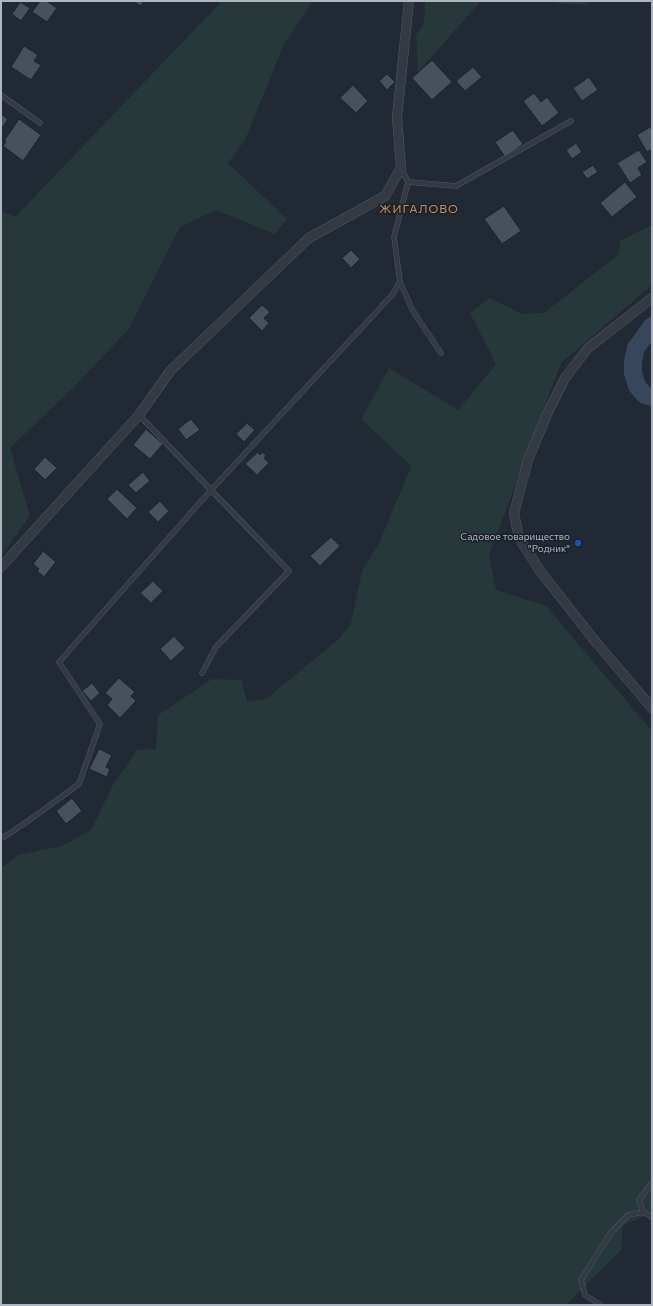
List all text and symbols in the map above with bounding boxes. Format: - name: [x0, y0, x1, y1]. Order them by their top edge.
- district label: ЖИГАЛОВО: [379, 202, 459, 216]
- place label: Садовое товарищество "Родник": [460, 531, 570, 554]
- marker: Садовое товарищество "Родник": [573, 538, 583, 548]

